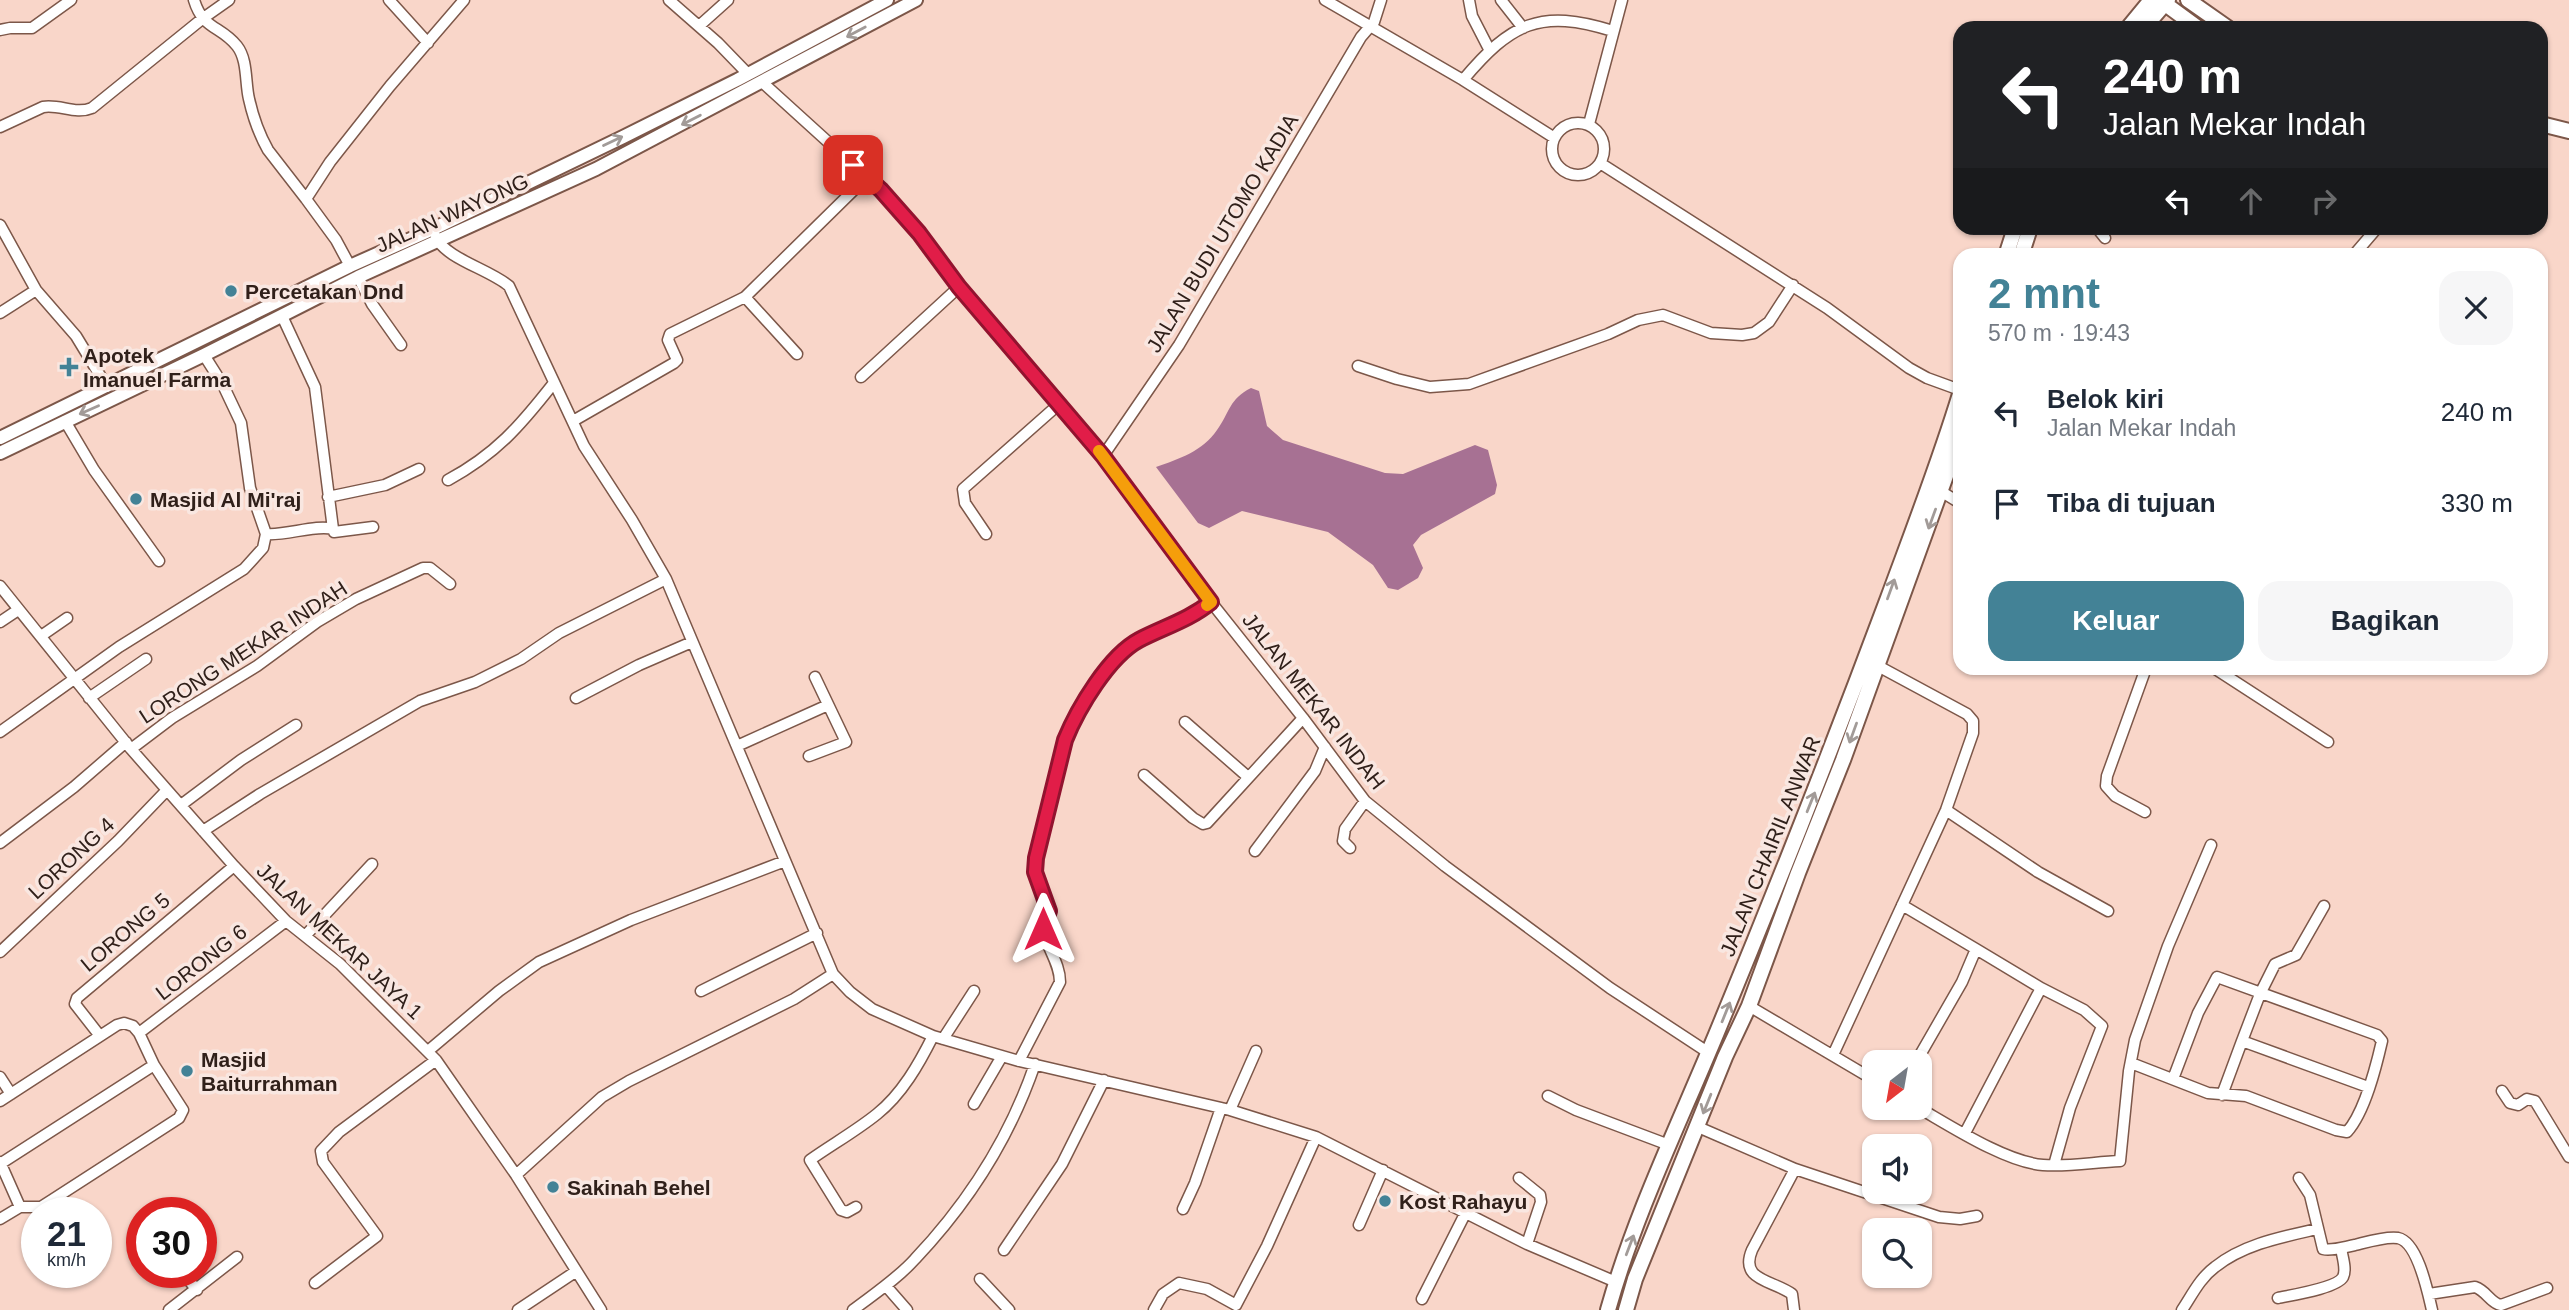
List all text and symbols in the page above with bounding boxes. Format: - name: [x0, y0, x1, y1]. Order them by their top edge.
- one-way arrow: [846, 26, 867, 39]
- icon: left: [1988, 49, 2079, 140]
- text: 240 m: [2103, 49, 2242, 103]
- text: Jalan Mekar Indah: [2103, 106, 2366, 142]
- street label: JALAN BUDI UTOMO KADIA: [1142, 110, 1302, 356]
- one-way arrow: [681, 113, 702, 127]
- one-way arrow: [602, 134, 623, 147]
- pin: [823, 135, 883, 195]
- icon: arrive: [834, 146, 872, 184]
- street label: JALAN WAYONG: [372, 169, 532, 257]
- icon: left: [2159, 182, 2197, 220]
- icon: ahead: [2232, 182, 2270, 220]
- icon: right: [2305, 182, 2343, 220]
- text: 2 mnt: [1988, 270, 2100, 317]
- button: close: [2439, 271, 2513, 345]
- place label: Percetakan Dnd: [245, 280, 404, 303]
- marker: Percetakan Dnd: [223, 283, 239, 299]
- text: 570 m · 19:43: [1988, 320, 2130, 346]
- place label: Apotek Imanuel Farma: [83, 344, 232, 391]
- marker: Apotek Imanuel Farma: [61, 359, 77, 375]
- text: Belok kiri: [2047, 384, 2164, 414]
- icon: left: [1988, 394, 2026, 432]
- text: 240 m: [2441, 397, 2513, 427]
- one-way arrow: [79, 404, 100, 417]
- text: Jalan Mekar Indah: [2047, 415, 2236, 441]
- icon: arrive: [1988, 485, 2026, 523]
- place label: Masjid Al Mi'raj: [150, 488, 301, 511]
- text: Tiba di tujuan: [2047, 488, 2216, 518]
- text: 330 m: [2441, 488, 2513, 518]
- marker: Masjid Al Mi'raj: [128, 491, 144, 507]
- one-way arrow: [1924, 508, 1937, 530]
- street label: LORONG MEKAR INDAH: [135, 576, 351, 728]
- one-way arrow: [1886, 578, 1898, 600]
- button: Keluar: [1988, 581, 2244, 661]
- button: Bagikan: [2258, 581, 2513, 661]
- street label: JALAN MEKAR INDAH: [1238, 608, 1390, 794]
- one-way arrow: [1846, 721, 1858, 743]
- street label: JALAN CHAIRIL ANWAR: [1715, 733, 1825, 959]
- one-way arrow: [1806, 791, 1819, 813]
- street label: LORONG 4: [23, 812, 119, 903]
- street label: JALAN MEKAR JAYA 1: [253, 858, 427, 1024]
- street label: LORONG 5: [76, 888, 174, 976]
- position arrow: [1006, 892, 1080, 966]
- street label: LORONG 6: [151, 920, 251, 1004]
- one-way arrow: [1720, 1002, 1733, 1024]
- place label: Masjid Baiturrahman: [201, 1048, 338, 1095]
- north arrow: [1862, 1050, 1932, 1120]
- map controls: [1862, 1050, 1932, 1288]
- marker: Masjid Baiturrahman: [179, 1063, 195, 1079]
- one-way arrow: [1700, 1092, 1713, 1114]
- button: sound: [1862, 1134, 1932, 1204]
- place label: Sakinah Behel: [567, 1176, 711, 1199]
- marker: Sakinah Behel: [545, 1179, 561, 1195]
- place label: Kost Rahayu: [1399, 1190, 1527, 1213]
- marker: Kost Rahayu: [1377, 1193, 1393, 1209]
- speed limit sign: 30: [126, 1197, 217, 1288]
- text: 21: [47, 1214, 86, 1253]
- button: search: [1862, 1218, 1932, 1288]
- one-way arrow: [1624, 1235, 1637, 1257]
- text: km/h: [47, 1250, 86, 1270]

